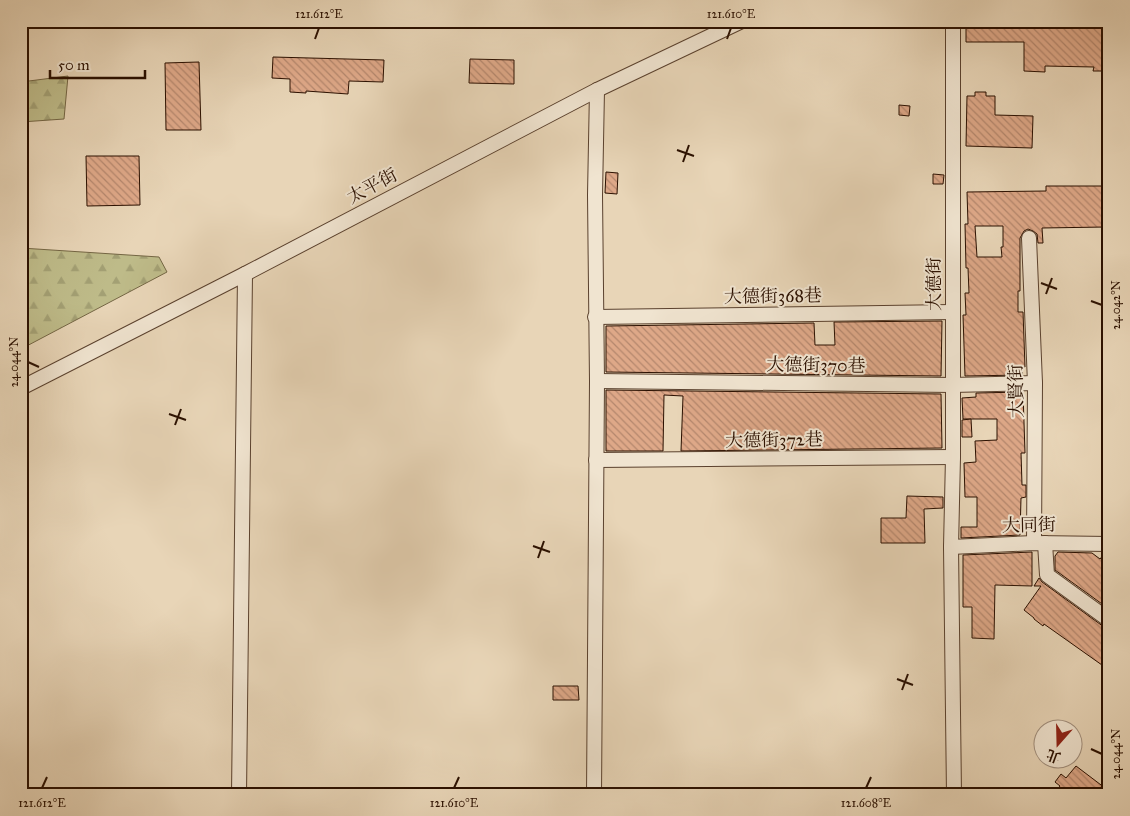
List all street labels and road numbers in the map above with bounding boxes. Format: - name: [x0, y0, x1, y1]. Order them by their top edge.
- street label: 太平街: [343, 164, 401, 208]
- street label: 大德街: [923, 257, 945, 311]
- street label: 大德街368巷: [724, 284, 822, 308]
- street label: 大德街370巷: [766, 353, 866, 377]
- street label: 大賢街: [1005, 364, 1027, 418]
- street label: 大德街372巷: [725, 428, 823, 452]
- street label: 大同街: [1002, 514, 1056, 536]

